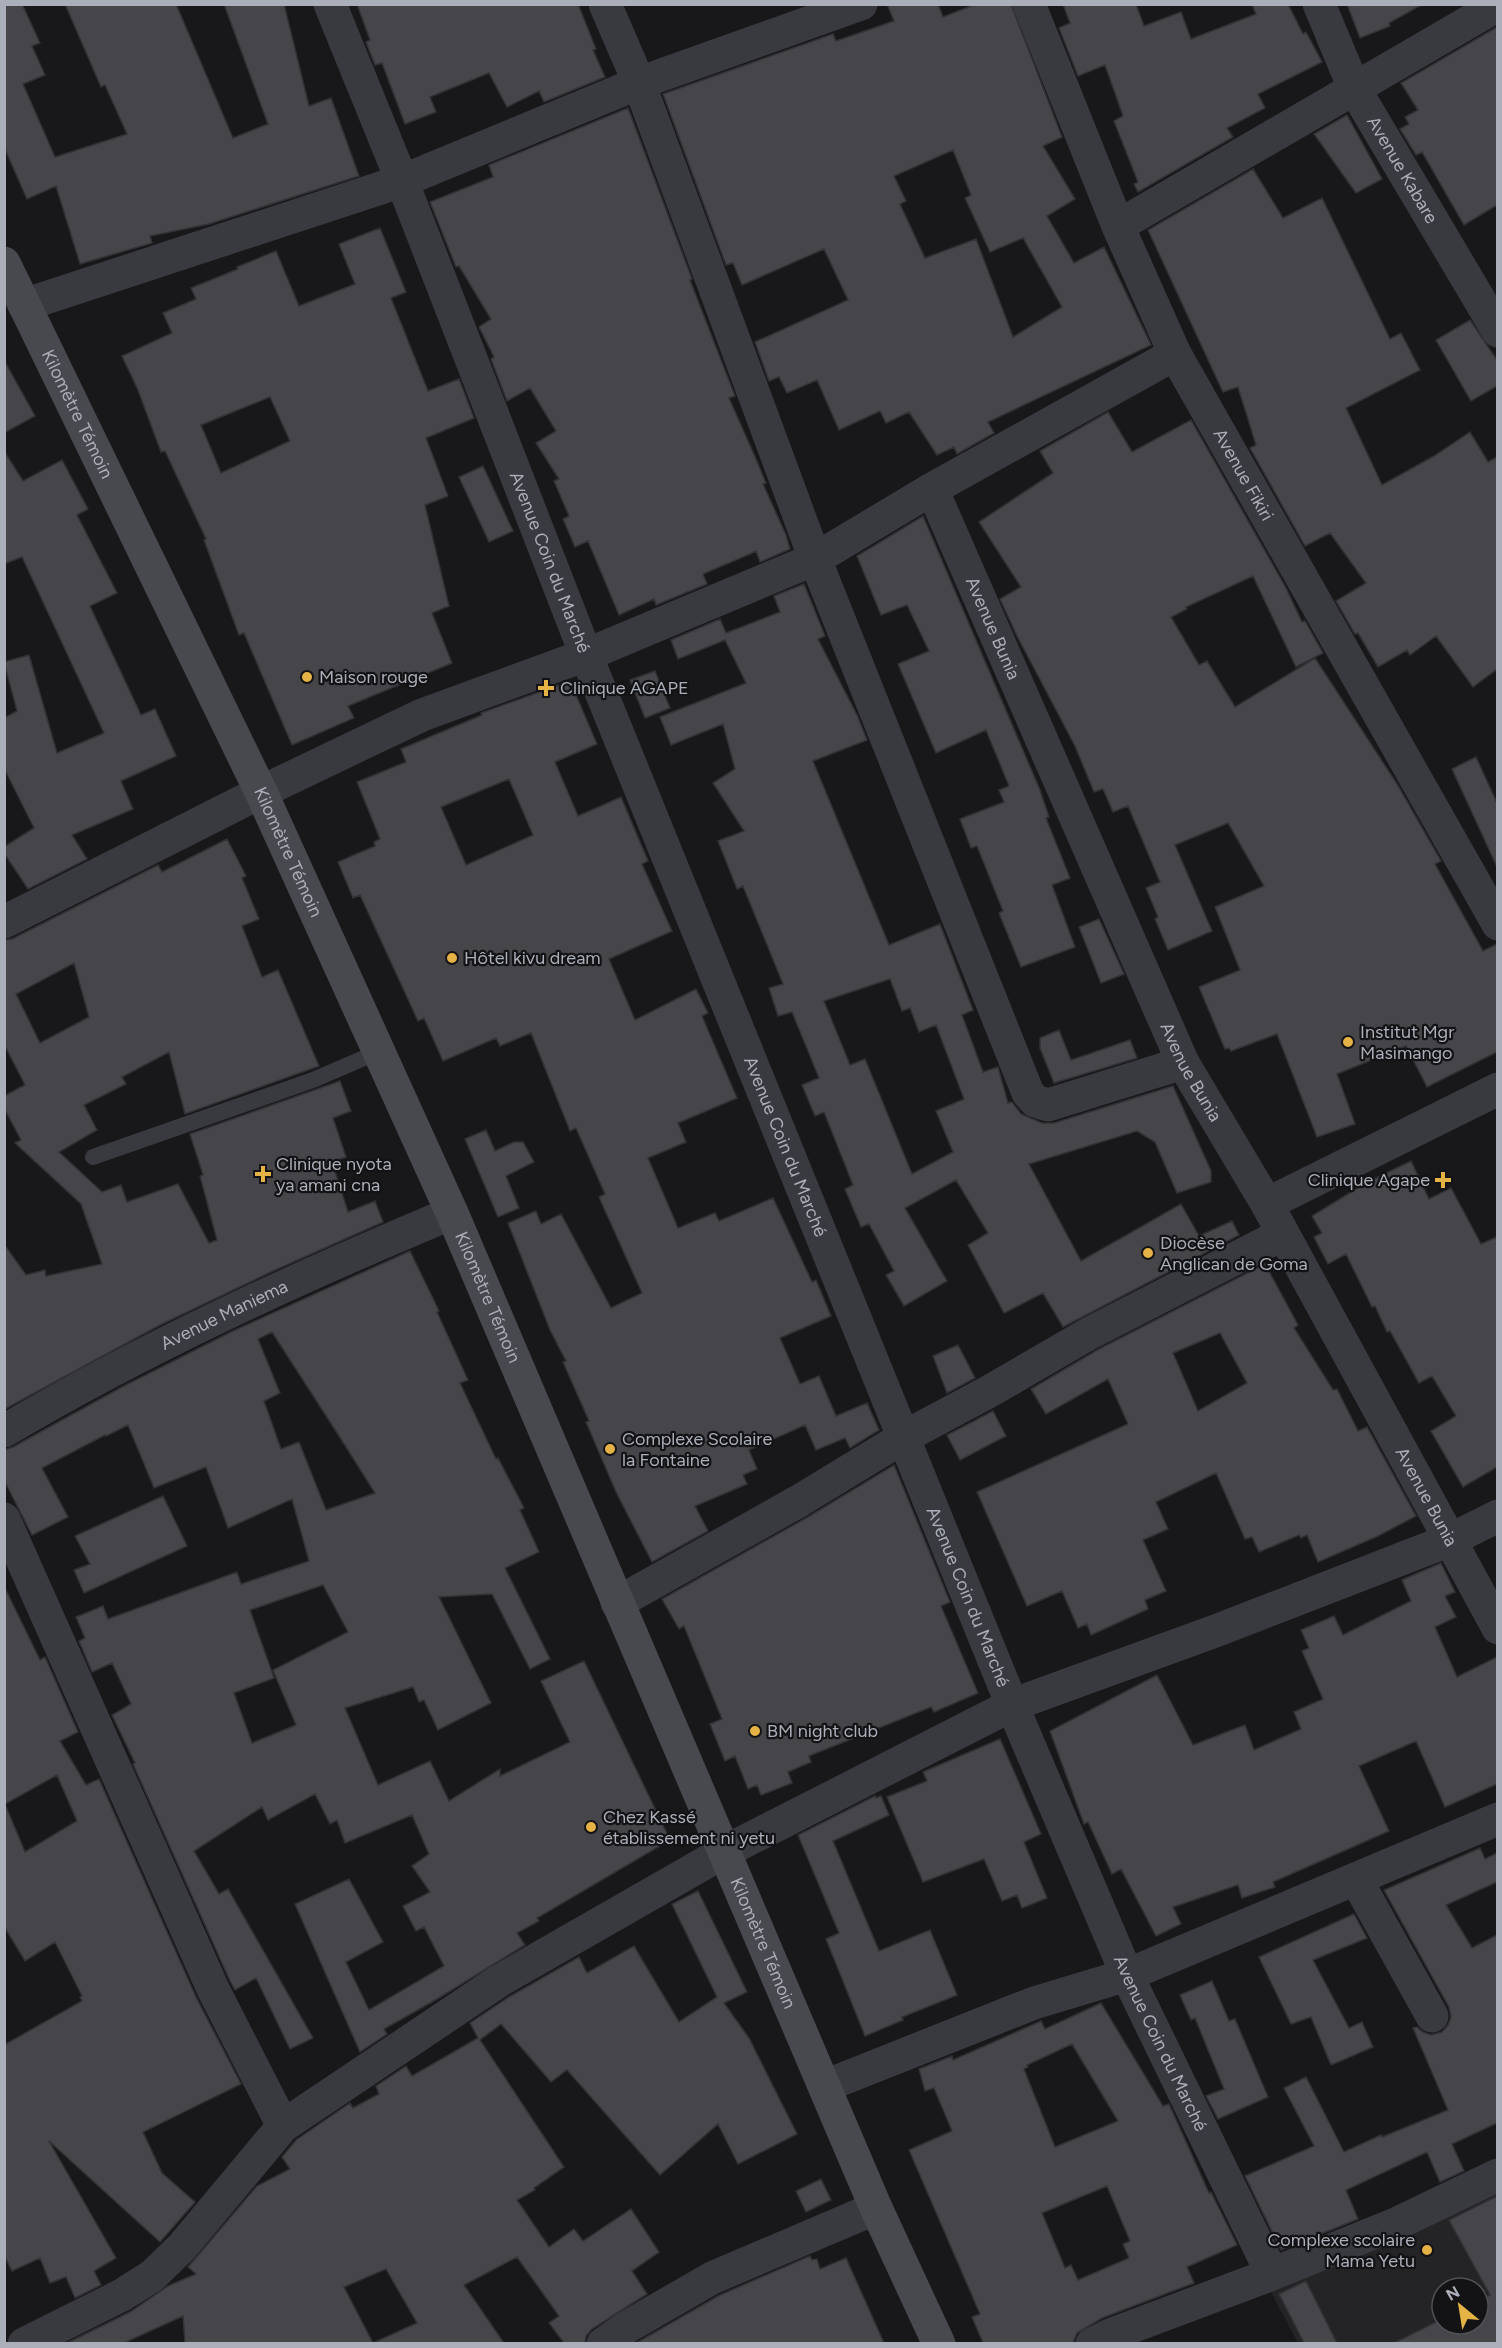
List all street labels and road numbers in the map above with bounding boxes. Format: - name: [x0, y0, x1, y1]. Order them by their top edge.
- street label: Avenue Kabare: [1362, 112, 1443, 228]
- street label: Kilomètre Témoin: [37, 346, 118, 482]
- street label: Avenue Fikiri: [1209, 425, 1278, 525]
- street label: Avenue Coin du Marché: [505, 468, 595, 656]
- street label: Avenue Bunia: [961, 574, 1025, 683]
- street label: Kilomètre Témoin: [249, 783, 327, 921]
- street label: Avenue Bunia: [1156, 1019, 1226, 1126]
- street label: Avenue Coin du Marché: [739, 1053, 832, 1240]
- street label: Kilomètre Témoin: [450, 1228, 526, 1366]
- street label: Avenue Maniema: [157, 1275, 291, 1355]
- street label: Avenue Bunia: [1391, 1443, 1462, 1550]
- street label: Avenue Coin du Marché: [922, 1503, 1015, 1690]
- street label: Kilomètre Témoin: [725, 1874, 801, 2012]
- street label: Avenue Coin du Marché: [1109, 1952, 1212, 2135]

